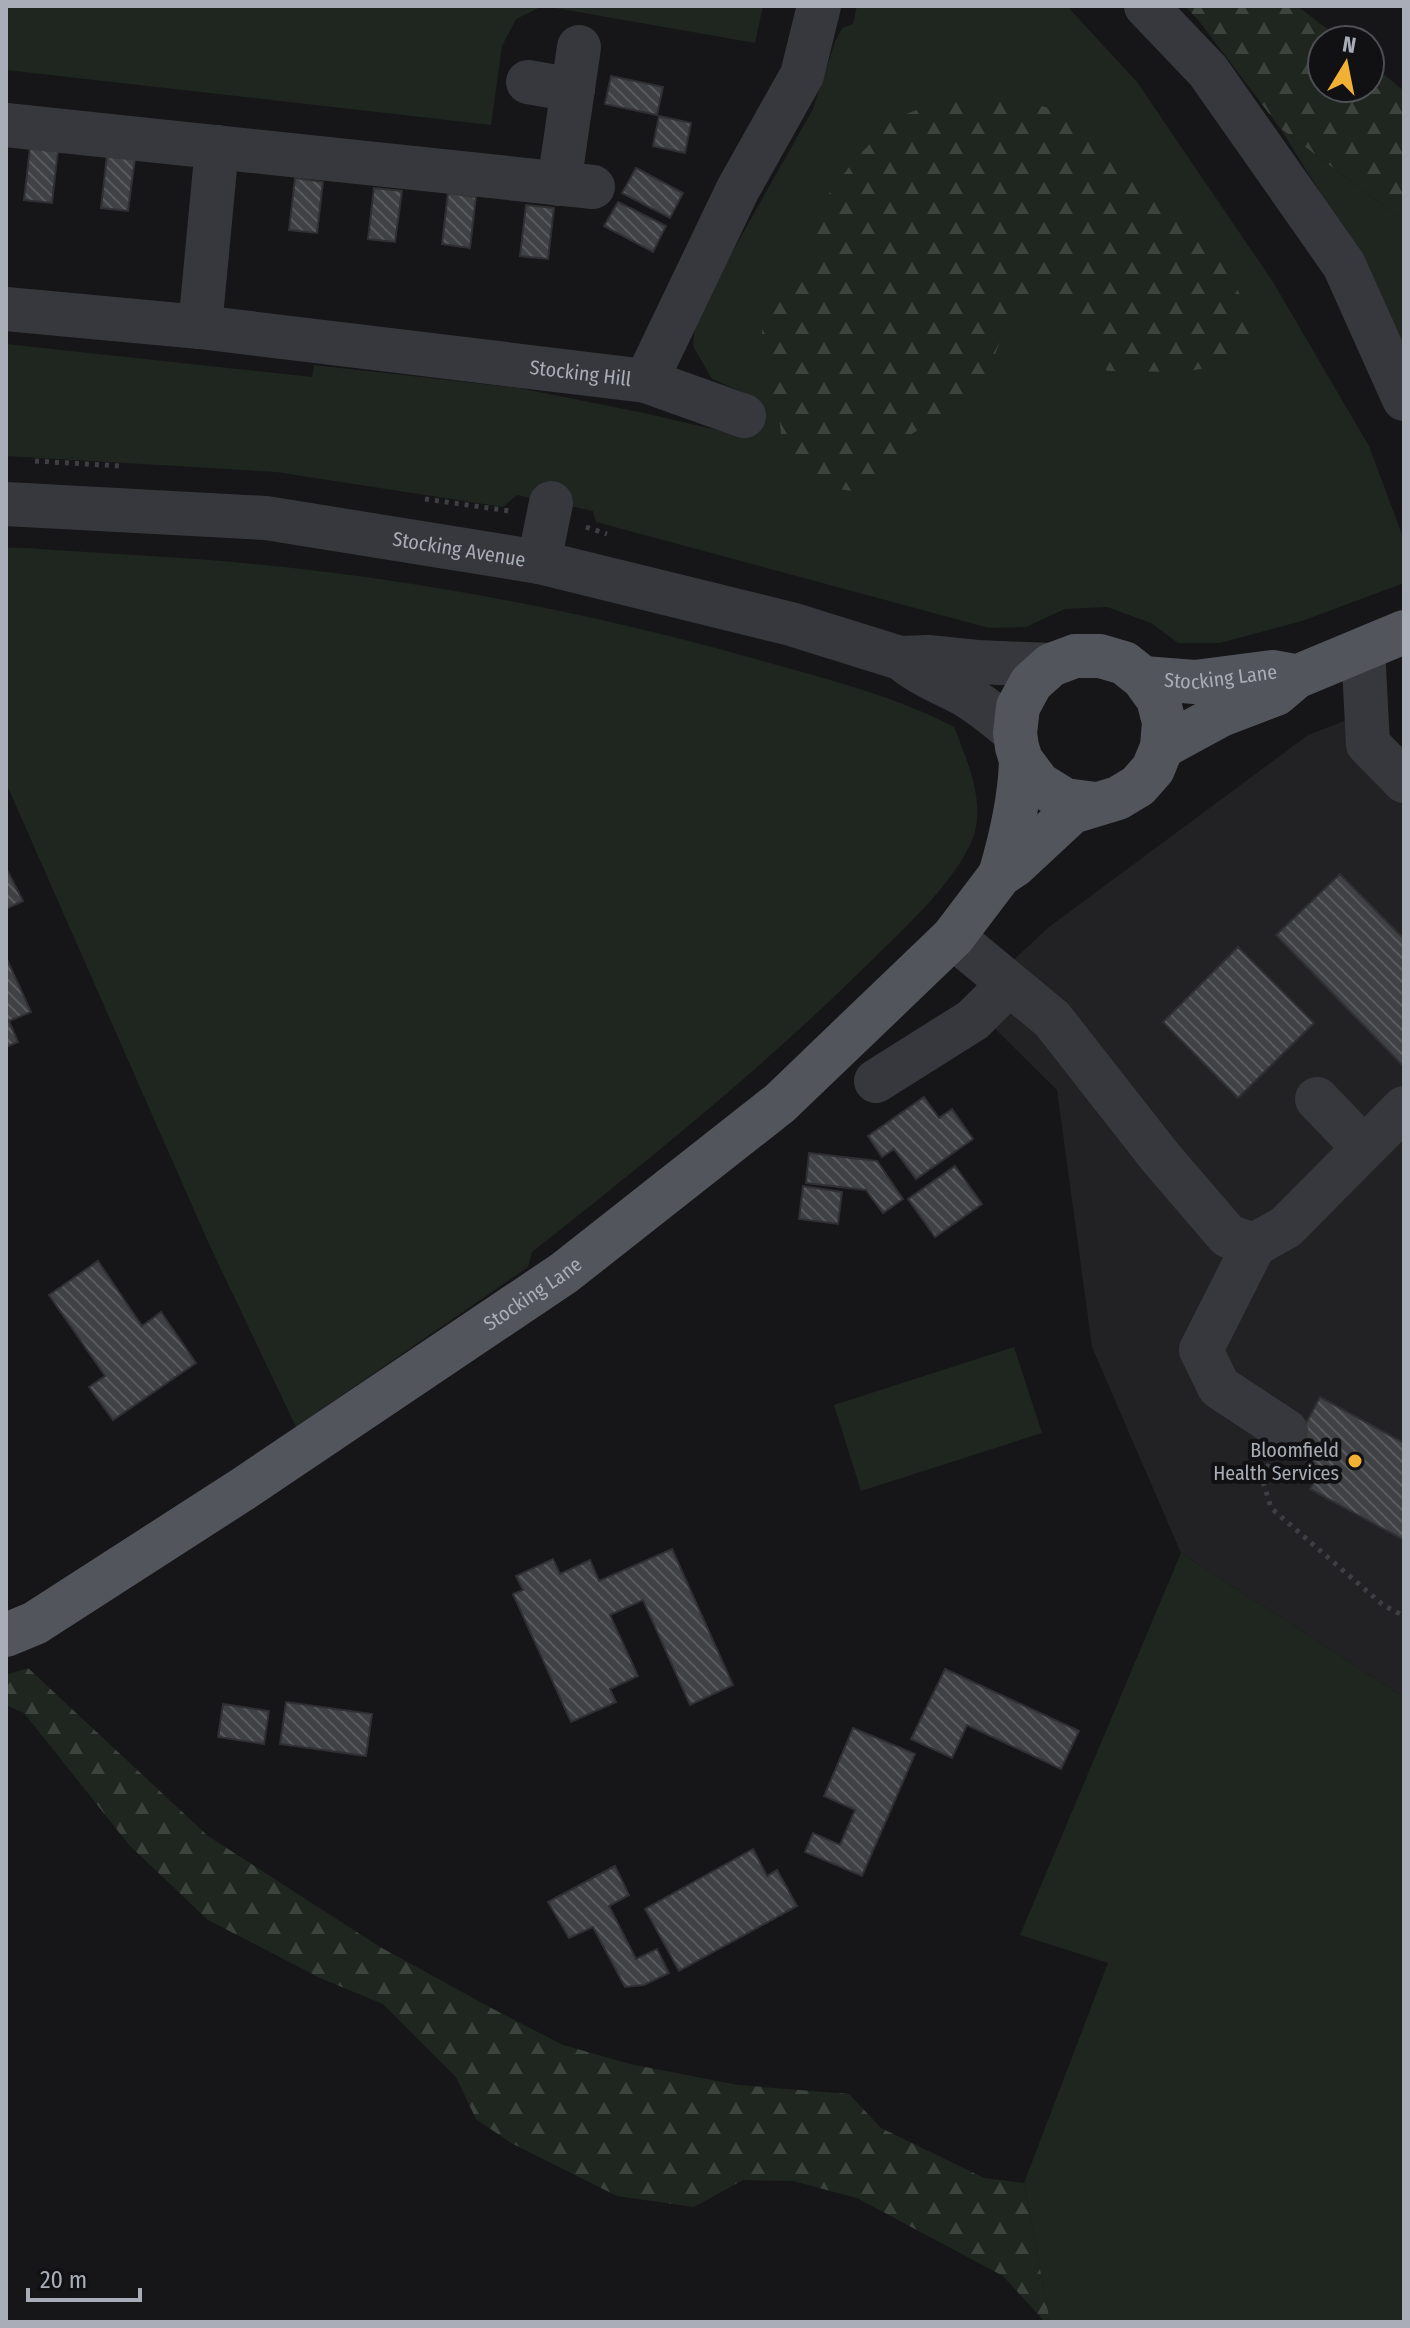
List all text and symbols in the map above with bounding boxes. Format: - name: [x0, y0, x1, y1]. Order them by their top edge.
- north arrow: [1306, 24, 1386, 104]
- text: N: [1341, 30, 1358, 59]
- street label: Stocking Hill: [528, 355, 632, 391]
- street label: Stocking Avenue: [391, 527, 527, 572]
- street label: Stocking Lane: [1163, 659, 1278, 694]
- street label: Stocking Lane: [479, 1252, 586, 1336]
- place label: Bloomfield Health Services: [1213, 1438, 1339, 1485]
- marker: Bloomfield Health Services: [1346, 1452, 1364, 1470]
- scale bar: [28, 2252, 140, 2302]
- text: 20 m: [40, 2266, 87, 2294]

